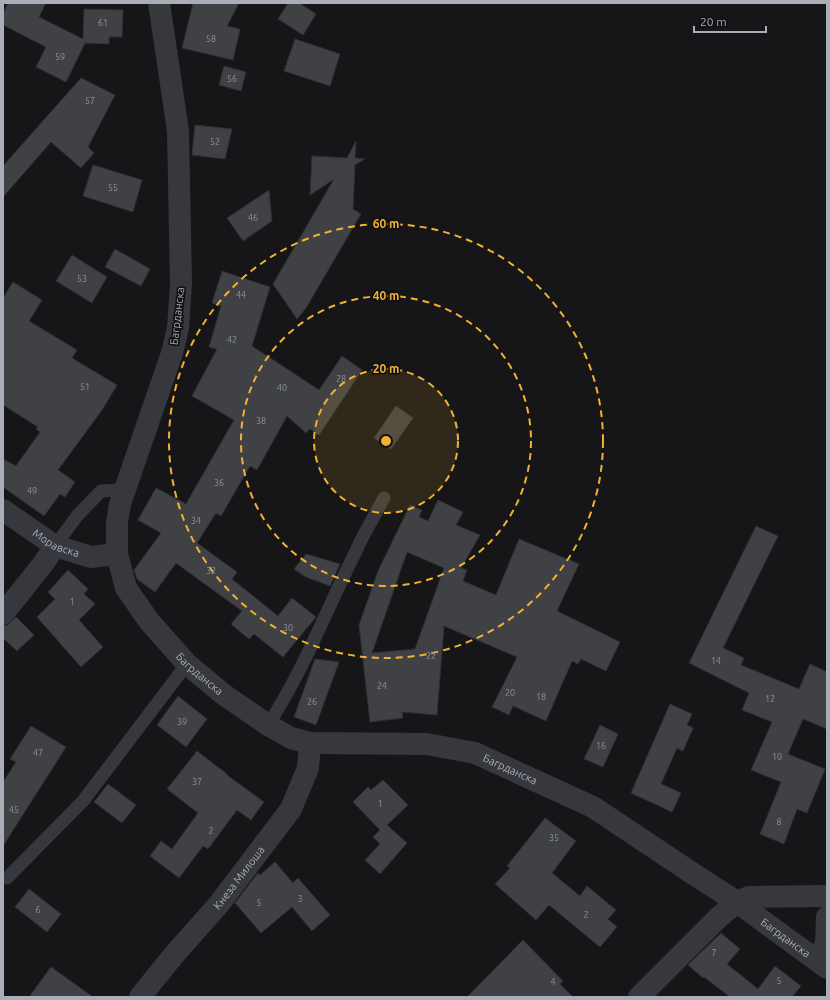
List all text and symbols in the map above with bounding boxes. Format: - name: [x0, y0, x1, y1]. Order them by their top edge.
- scale bar: [694, 8, 766, 34]
- text: 20 m: [700, 15, 727, 28]
- house number: 61: [98, 18, 108, 28]
- house number: 58: [206, 34, 216, 44]
- house number: 59: [55, 52, 65, 62]
- house number: 56: [227, 74, 237, 84]
- house number: 57: [85, 96, 95, 106]
- house number: 52: [210, 137, 220, 147]
- house number: 55: [108, 183, 118, 193]
- house number: 46: [248, 213, 258, 223]
- text: 60 m: [373, 217, 399, 230]
- house number: 53: [77, 274, 87, 284]
- street label: Багрданска: [167, 286, 187, 346]
- text: 40 m: [373, 289, 399, 302]
- house number: 44: [236, 290, 246, 300]
- house number: 42: [227, 335, 237, 345]
- text: 20 m: [373, 362, 399, 375]
- house number: 28: [336, 374, 346, 384]
- house number: 51: [80, 382, 90, 392]
- house number: 40: [277, 383, 287, 393]
- house number: 38: [256, 416, 266, 426]
- centre of rings: [379, 434, 393, 448]
- house number: 36: [214, 478, 224, 488]
- house number: 49: [27, 486, 37, 496]
- house number: 34: [191, 516, 201, 526]
- street label: Моравска: [31, 527, 81, 559]
- house number: 32: [206, 566, 216, 576]
- house number: 1: [69, 597, 75, 607]
- house number: 30: [283, 623, 293, 633]
- street label: Багрданска: [174, 650, 226, 698]
- house number: 22: [426, 651, 436, 661]
- house number: 14: [711, 656, 721, 666]
- house number: 24: [377, 681, 387, 691]
- house number: 20: [505, 688, 515, 698]
- house number: 18: [536, 692, 546, 702]
- house number: 12: [765, 694, 775, 704]
- house number: 26: [307, 697, 317, 707]
- house number: 39: [177, 717, 187, 727]
- house number: 16: [596, 741, 606, 751]
- house number: 47: [33, 748, 43, 758]
- street label: Багрданска: [481, 751, 539, 787]
- house number: 10: [772, 752, 782, 762]
- house number: 37: [192, 777, 202, 787]
- house number: 1: [377, 799, 383, 809]
- house number: 45: [9, 805, 19, 815]
- house number: 8: [776, 817, 782, 827]
- house number: 2: [208, 826, 214, 836]
- house number: 35: [549, 833, 559, 843]
- street label: Кнеза Милоша: [211, 844, 267, 912]
- house number: 3: [297, 894, 303, 904]
- house number: 5: [256, 898, 262, 908]
- house number: 6: [35, 905, 41, 915]
- house number: 2: [583, 910, 589, 920]
- street label: Багрданска: [759, 916, 813, 960]
- house number: 7: [711, 948, 717, 958]
- house number: 5: [776, 976, 782, 986]
- house number: 4: [550, 977, 556, 987]

